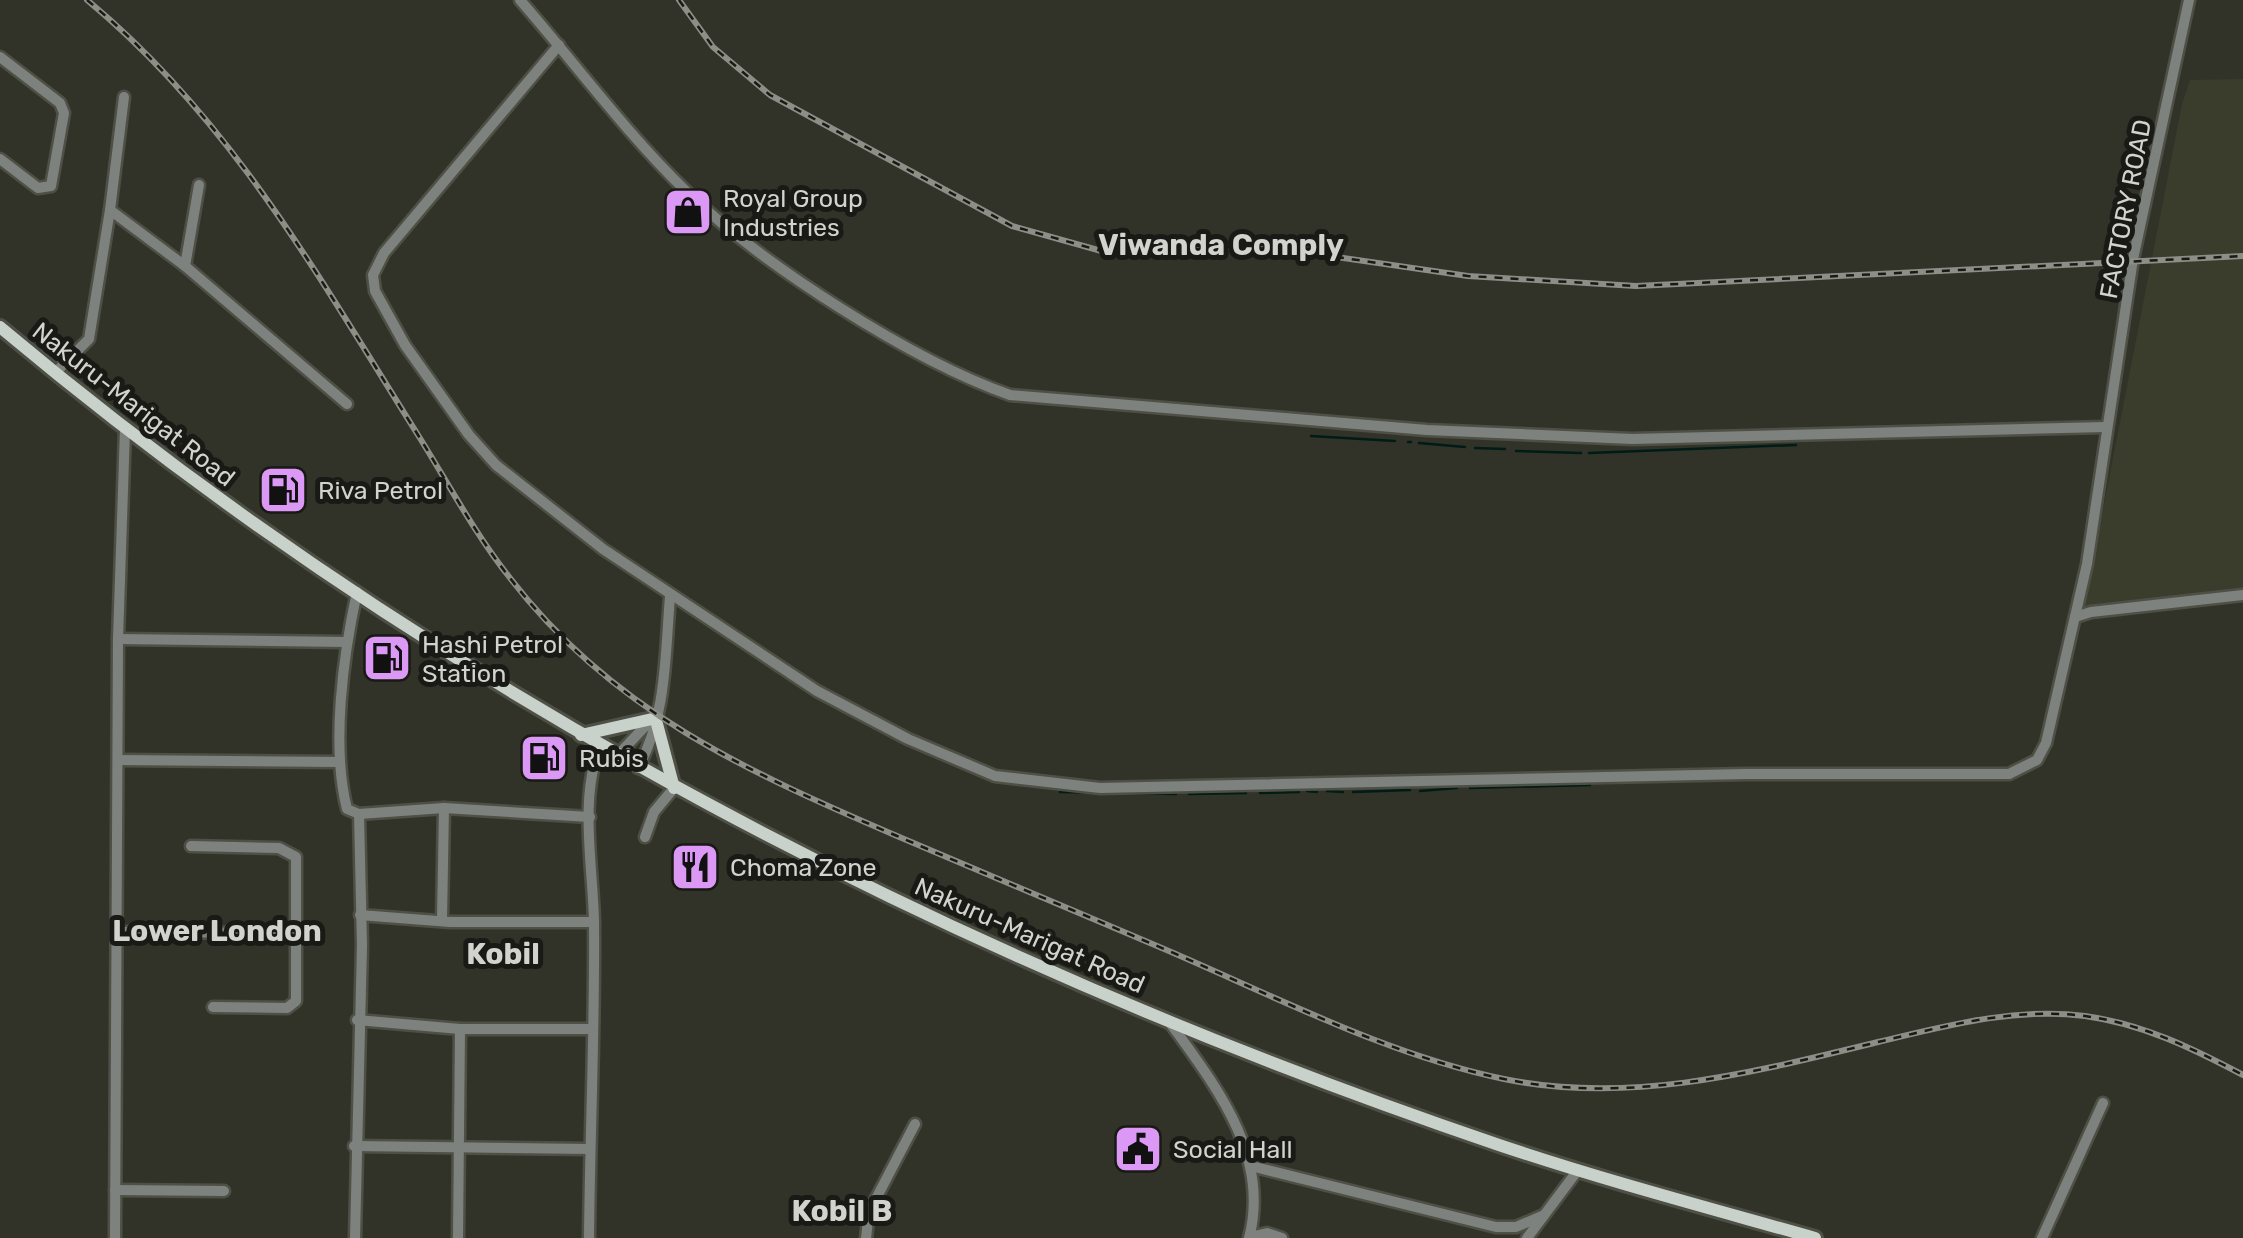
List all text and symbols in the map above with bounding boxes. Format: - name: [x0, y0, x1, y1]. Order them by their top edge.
- street label: FACTORY ROAD: [2094, 117, 2157, 301]
- place label: Royal Group Industries: [723, 184, 863, 242]
- shop icon: Royal Group Industries: [662, 186, 714, 238]
- district label: Viwanda Comply: [1098, 227, 1344, 263]
- street label: Nakuru-Marigat Road: [27, 316, 241, 492]
- fuel station icon: Riva Petrol: [257, 464, 309, 516]
- place label: Riva Petrol: [318, 476, 443, 505]
- place label: Hashi Petrol Station: [422, 630, 563, 688]
- fuel station icon: Hashi Petrol Station: [361, 632, 413, 684]
- fuel station icon: Rubis: [518, 732, 570, 784]
- place label: Rubis: [579, 744, 644, 773]
- restaurant icon: Choma Zone: [669, 841, 721, 893]
- place label: Choma Zone: [730, 853, 877, 882]
- street label: Nakuru-Marigat Road: [910, 872, 1149, 999]
- district label: Lower London: [112, 913, 322, 949]
- district label: Kobil: [466, 936, 540, 972]
- public building icon: Social Hall: [1112, 1123, 1164, 1175]
- place label: Social Hall: [1173, 1135, 1293, 1164]
- district label: Kobil B: [792, 1193, 892, 1229]

